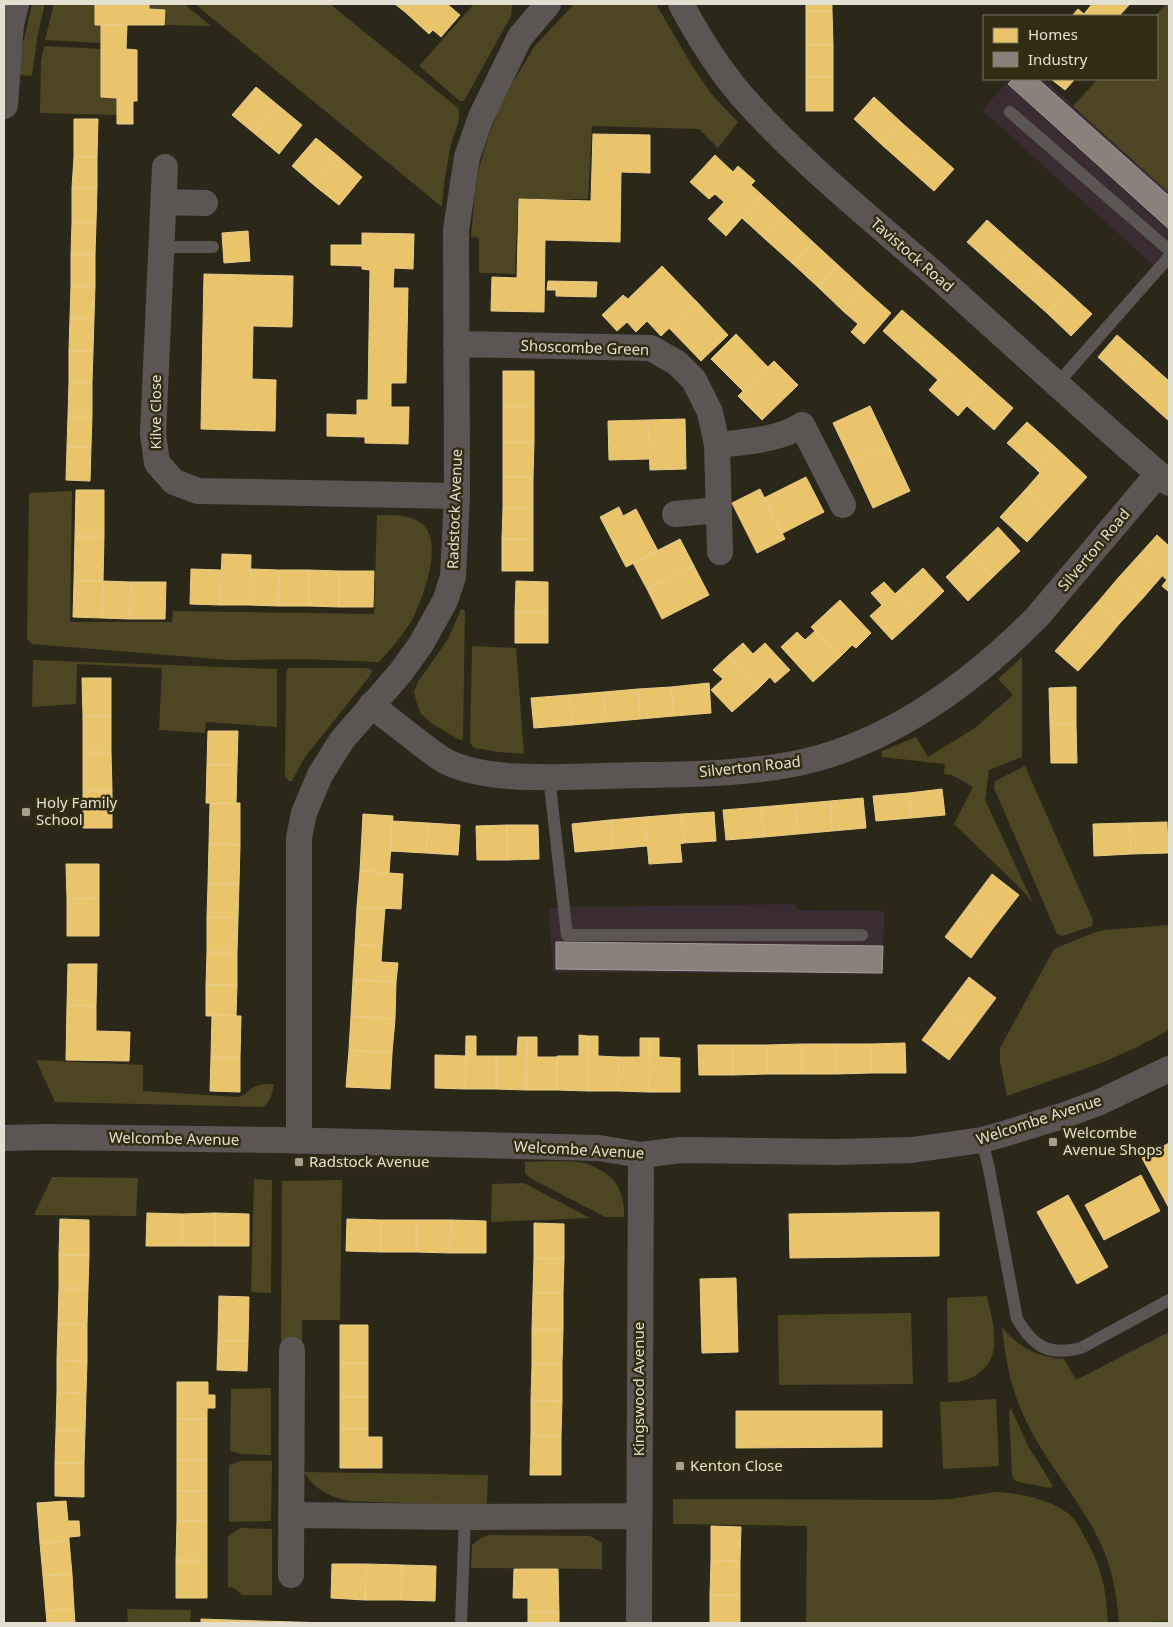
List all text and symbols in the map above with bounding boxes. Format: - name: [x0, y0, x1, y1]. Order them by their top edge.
- legend: [983, 15, 1158, 80]
- text: Homes: [1028, 24, 1078, 44]
- text: Industry: [1028, 49, 1088, 69]
- street label: Tavistock Road: [867, 213, 958, 296]
- street label: Shoscombe Green: [520, 335, 650, 359]
- street label: Kilve Close: [145, 374, 165, 450]
- street label: Radstock Avenue: [442, 448, 466, 569]
- street label: Silverton Road: [1053, 504, 1134, 595]
- street label: Silverton Road: [698, 751, 802, 781]
- place label: Holy Family School: [36, 792, 118, 829]
- marker: Holy Family School: [20, 806, 32, 818]
- street label: Welcombe Avenue: [974, 1089, 1104, 1149]
- place label: Welcombe Avenue Shops: [1063, 1122, 1163, 1159]
- street label: Welcombe Avenue: [109, 1127, 239, 1149]
- street label: Welcombe Avenue: [513, 1136, 645, 1162]
- marker: Welcombe Avenue Shops: [1047, 1136, 1059, 1148]
- place label: Radstock Avenue: [309, 1151, 429, 1171]
- marker: Radstock Avenue: [293, 1156, 305, 1168]
- street label: Kingswood Avenue: [628, 1322, 648, 1456]
- place label: Kenton Close: [690, 1455, 783, 1475]
- marker: Kenton Close: [674, 1460, 686, 1472]

